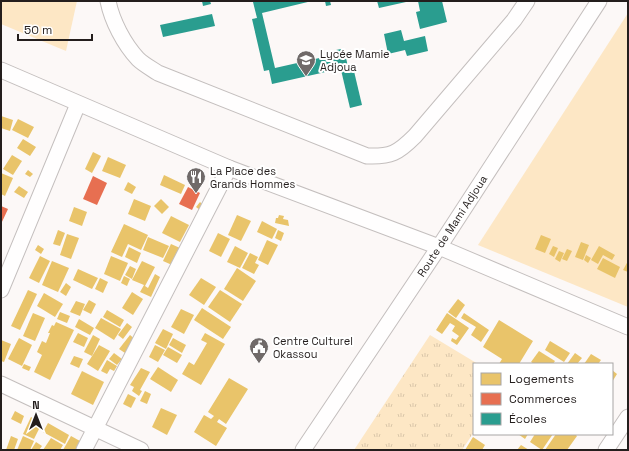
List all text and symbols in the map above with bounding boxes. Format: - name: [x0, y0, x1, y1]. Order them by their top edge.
- scale bar: [18, 16, 92, 42]
- text: 50 m: [24, 22, 52, 38]
- place label: Lycée Mamie Adjoua: [320, 47, 390, 74]
- school or university icon: Lycée Mamie Adjoua: [295, 49, 317, 77]
- place label: La Place des Grands Hommes: [210, 164, 295, 191]
- restaurant icon: La Place des Grands Hommes: [185, 166, 207, 194]
- street label: Route de Mami Adjoua: [414, 172, 490, 279]
- place label: Centre Culturel Okassou: [273, 334, 353, 361]
- public building icon: Centre Culturel Okassou: [248, 336, 270, 364]
- legend: [473, 363, 613, 435]
- text: Logements: [509, 371, 574, 387]
- text: Commerces: [509, 391, 577, 407]
- north arrow: [16, 395, 56, 435]
- text: N: [32, 398, 40, 412]
- text: Écoles: [509, 411, 547, 427]

